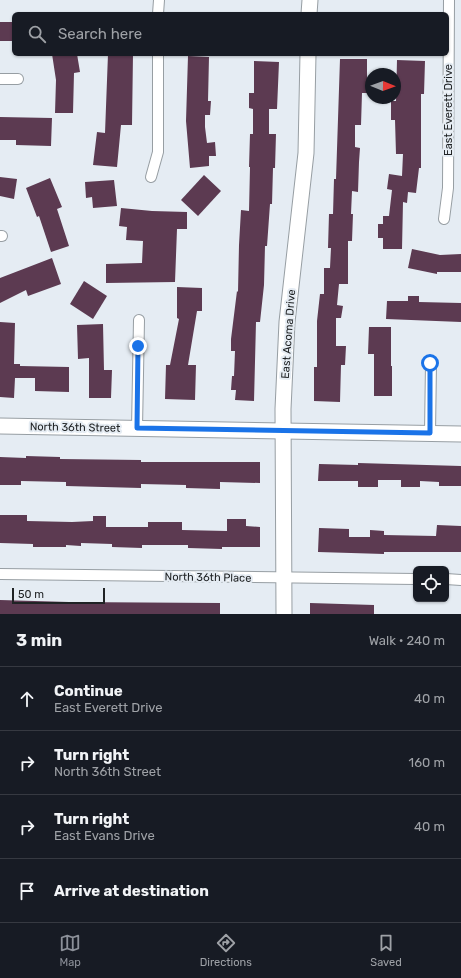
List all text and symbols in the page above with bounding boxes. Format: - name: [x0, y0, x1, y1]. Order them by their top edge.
- search box: [12, 12, 449, 56]
- icon: search: [26, 23, 48, 45]
- text: Search here: [58, 25, 142, 43]
- street label: East Everett Drive: [442, 64, 455, 156]
- north arrow: [365, 68, 401, 104]
- street label: East Acoma Drive: [279, 289, 298, 379]
- route end: [129, 337, 147, 355]
- route start: [421, 354, 439, 372]
- street label: North 36th Street: [30, 420, 121, 435]
- map controls: [413, 566, 449, 602]
- button: locate: [413, 566, 449, 602]
- street label: North 36th Place: [164, 570, 252, 585]
- scale bar: [12, 586, 105, 605]
- text: 50 m: [18, 588, 44, 601]
- text: 3 min: [16, 630, 62, 650]
- text: Walk · 240 m: [369, 633, 445, 648]
- text: Continue: [54, 682, 123, 700]
- icon: ahead: [16, 688, 38, 710]
- text: 40 m: [414, 691, 445, 706]
- text: East Everett Drive: [54, 700, 163, 715]
- text: Turn right: [54, 746, 129, 764]
- icon: right: [16, 752, 38, 774]
- text: 160 m: [409, 755, 445, 770]
- text: North 36th Street: [54, 764, 161, 779]
- text: Turn right: [54, 810, 129, 828]
- icon: right: [16, 816, 38, 838]
- text: 40 m: [414, 819, 445, 834]
- text: East Evans Drive: [54, 828, 155, 843]
- icon: arrive: [16, 880, 38, 902]
- text: Arrive at destination: [54, 882, 209, 900]
- tab: Map: [59, 932, 81, 969]
- tab: Directions: [200, 932, 252, 969]
- tab: Saved: [370, 932, 402, 969]

